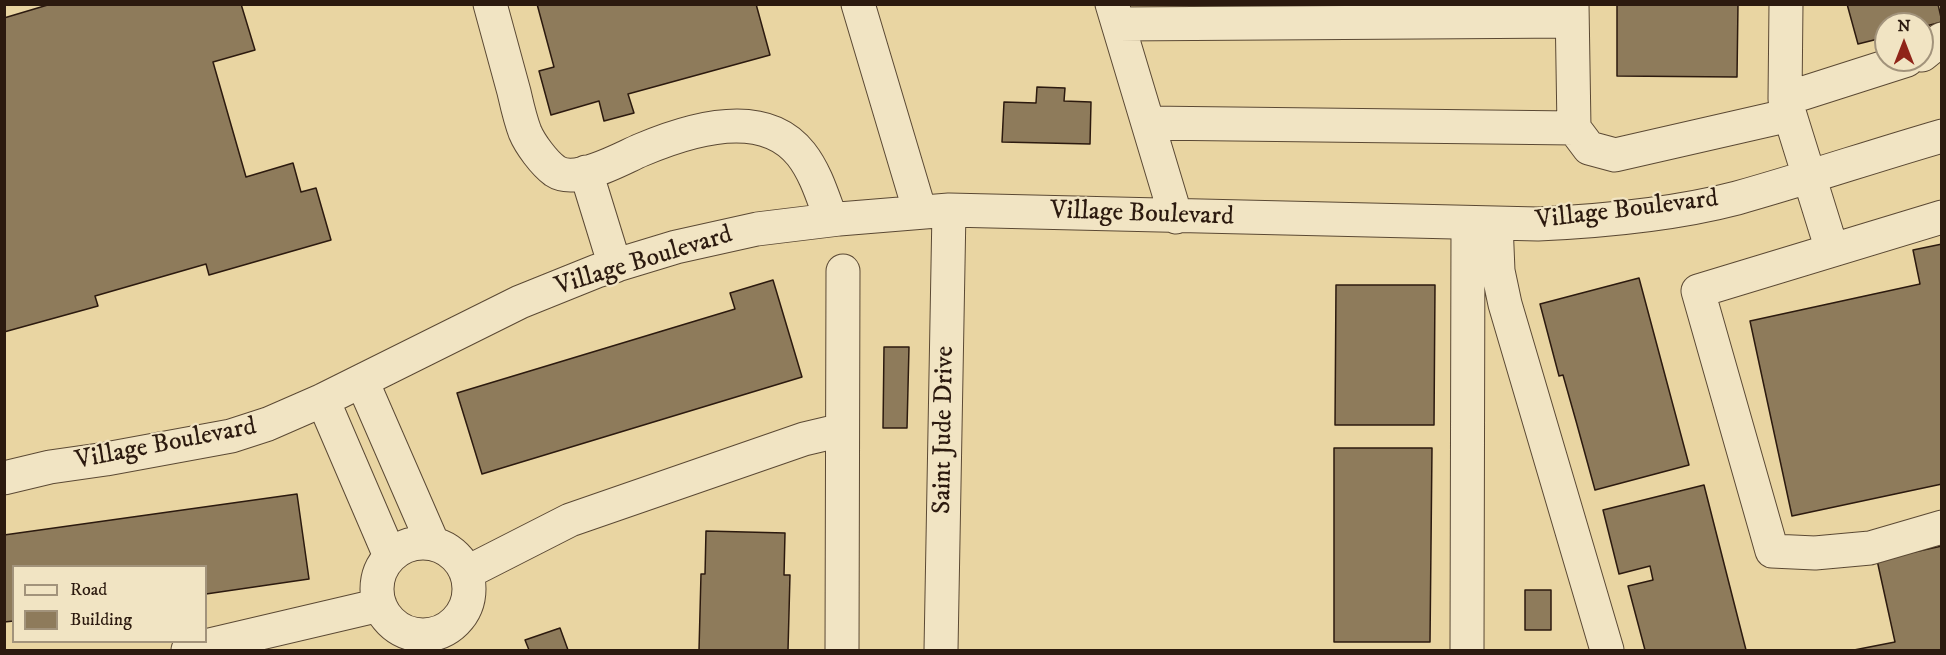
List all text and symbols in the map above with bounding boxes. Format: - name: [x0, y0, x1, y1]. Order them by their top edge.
- north arrow: [1874, 12, 1934, 72]
- text: N: [1897, 16, 1911, 36]
- street label: Village Boulevard: [1534, 184, 1720, 238]
- street label: Village Boulevard: [1050, 196, 1234, 234]
- street label: Village Boulevard: [552, 220, 736, 304]
- street label: Saint Jude Drive: [928, 346, 962, 514]
- street label: Village Boulevard: [73, 412, 259, 478]
- legend: [12, 565, 207, 643]
- text: Road: [70, 579, 107, 601]
- text: Building: [70, 609, 132, 631]

